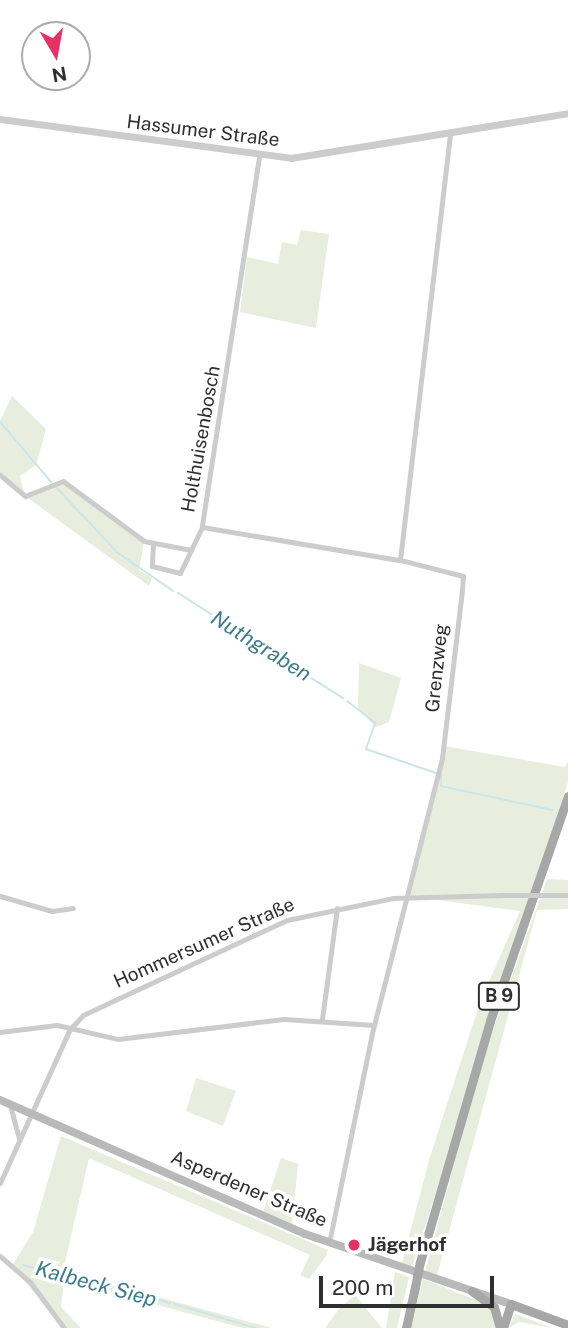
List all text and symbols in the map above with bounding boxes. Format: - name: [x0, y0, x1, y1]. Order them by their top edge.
- north arrow: [21, 21, 91, 91]
- text: N: [50, 63, 69, 87]
- street label: Hassumer Straße: [125, 110, 281, 152]
- street label: Holthuisenbosch: [177, 364, 225, 514]
- water label: Nuthgraben: [206, 605, 316, 687]
- street label: Grenzweg: [421, 623, 453, 713]
- street label: Hommersumer Straße: [110, 893, 298, 993]
- road number: B 9: [476, 981, 522, 1010]
- street label: Asperdener Straße: [168, 1146, 330, 1232]
- place label: Jägerhof: [368, 1234, 446, 1256]
- marker: Jägerhof: [346, 1237, 362, 1253]
- water label: Kalbeck Siep: [33, 1256, 159, 1312]
- scale bar: [323, 1262, 498, 1306]
- text: 200 m: [332, 1275, 393, 1300]

